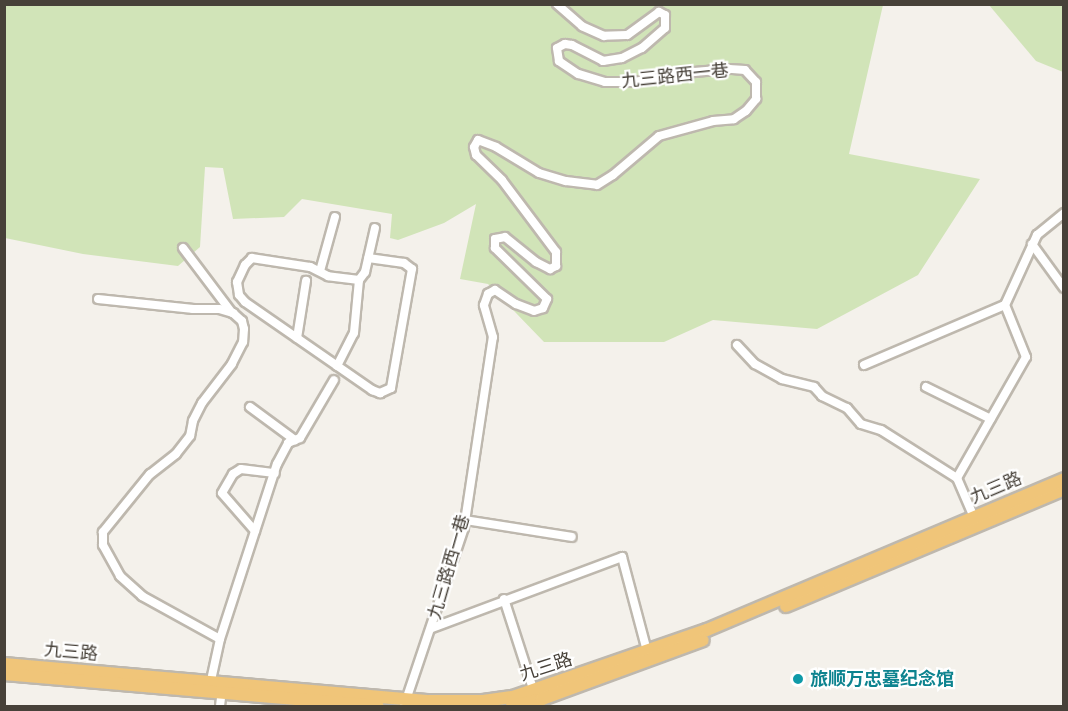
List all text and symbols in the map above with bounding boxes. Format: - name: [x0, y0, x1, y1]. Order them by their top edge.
- street label: 九三路西一巷: [620, 60, 730, 92]
- street label: 九三路: [967, 468, 1025, 508]
- street label: 九三路西一巷: [424, 512, 474, 622]
- street label: 九三路: [43, 639, 99, 665]
- street label: 九三路: [517, 648, 575, 686]
- place label: 旅顺万忠墓纪念馆: [810, 668, 954, 690]
- marker: 旅顺万忠墓纪念馆: [791, 672, 805, 686]

